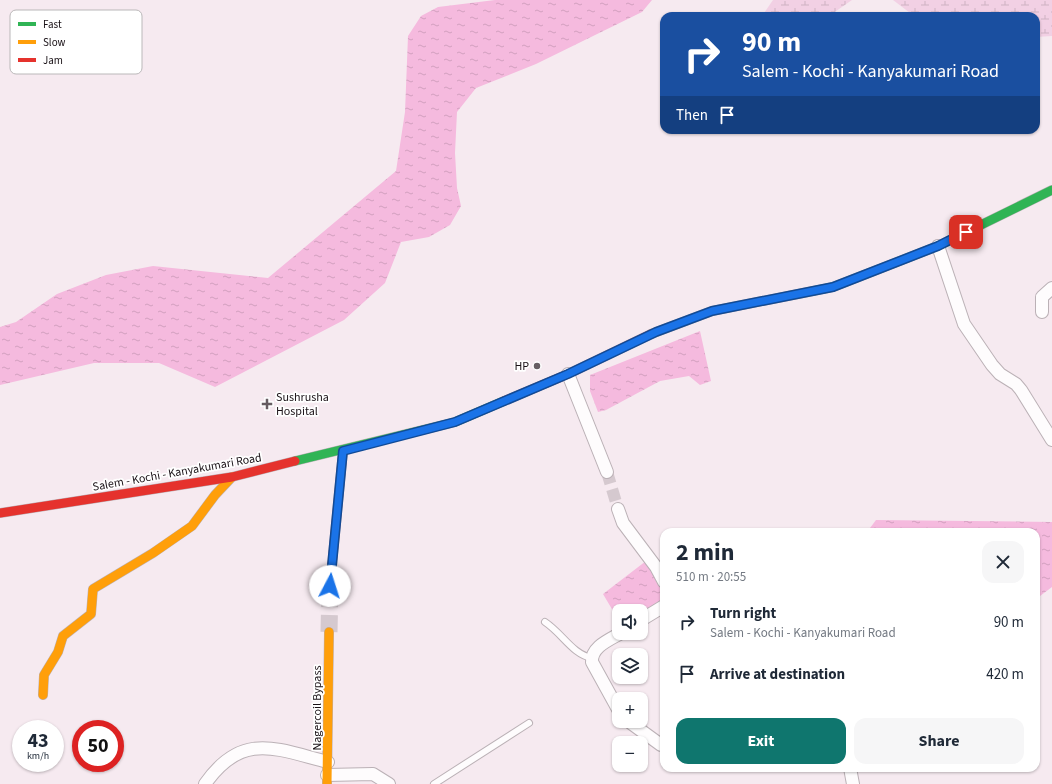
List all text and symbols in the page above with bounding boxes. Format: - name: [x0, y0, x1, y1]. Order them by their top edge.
- legend: [10, 10, 142, 74]
- text: Fast: [43, 17, 62, 32]
- text: 90 m: [742, 22, 801, 62]
- icon: right: [676, 28, 728, 80]
- text: Slow: [43, 35, 66, 50]
- text: Jam: [43, 53, 63, 68]
- text: Salem - Kochi - Kanyakumari Road: [742, 59, 999, 84]
- icon: arrive: [716, 104, 738, 126]
- text: Then: [676, 105, 708, 126]
- pin: [949, 215, 983, 249]
- icon: arrive: [955, 221, 977, 243]
- place label: HP: [514, 358, 529, 375]
- marker: HP: [532, 361, 542, 371]
- place label: Sushrusha Hospital: [276, 389, 329, 420]
- marker: Sushrusha Hospital: [261, 398, 273, 410]
- street label: Salem - Kochi - Kanyakumari Road: [91, 449, 263, 496]
- text: 2 min: [676, 535, 734, 570]
- button: close: [982, 541, 1024, 583]
- position arrow: [309, 565, 351, 607]
- text: 510 m · 20:55: [676, 568, 746, 586]
- text: Turn right: [710, 603, 776, 624]
- map controls: [612, 604, 648, 772]
- button: sound: [612, 604, 648, 640]
- icon: right: [676, 611, 698, 633]
- text: 90 m: [994, 612, 1024, 633]
- text: Salem - Kochi - Kanyakumari Road: [710, 624, 896, 642]
- button: layers: [612, 648, 648, 684]
- icon: arrive: [676, 663, 698, 685]
- text: Arrive at destination: [710, 664, 845, 685]
- text: 420 m: [986, 664, 1024, 685]
- street label: Nagercoil Bypass: [309, 666, 326, 750]
- button: +: [612, 692, 648, 728]
- button: Exit: [676, 718, 846, 764]
- button: Share: [854, 718, 1024, 764]
- speed limit sign: 50: [72, 720, 124, 772]
- text: 43: [27, 727, 49, 755]
- button: −: [612, 736, 648, 772]
- text: km/h: [27, 749, 49, 763]

